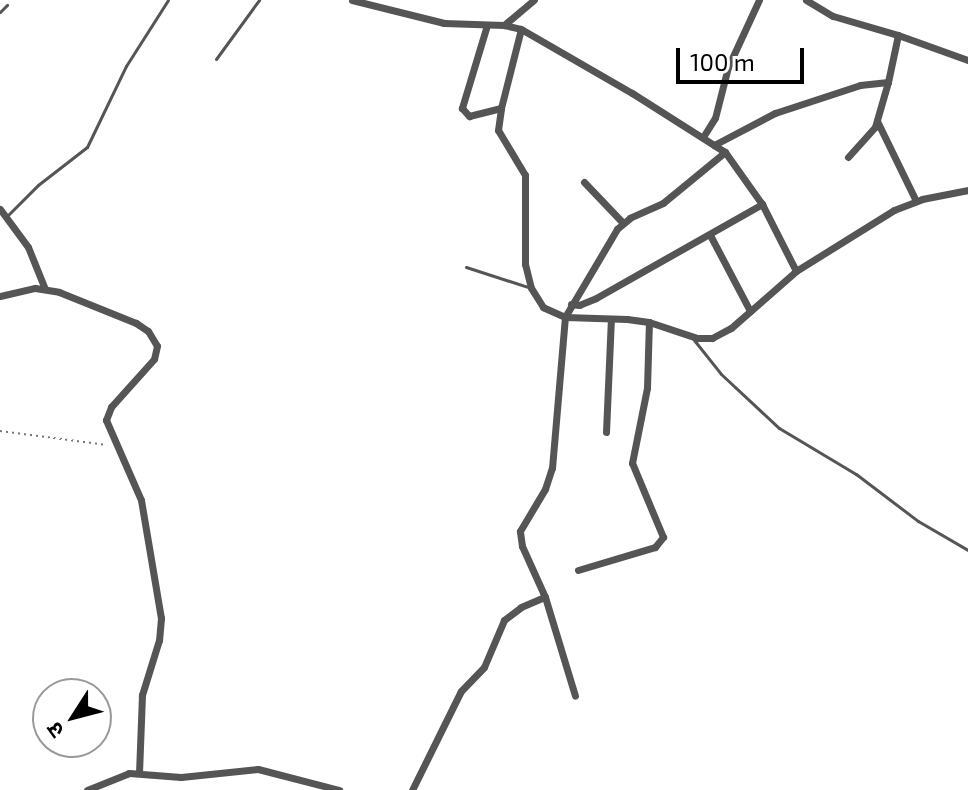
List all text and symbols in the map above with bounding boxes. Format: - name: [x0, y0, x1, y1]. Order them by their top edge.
- scale bar: [680, 32, 808, 82]
- text: 100 m: [690, 47, 755, 76]
- north arrow: [32, 678, 112, 758]
- text: उ: [40, 718, 69, 744]

